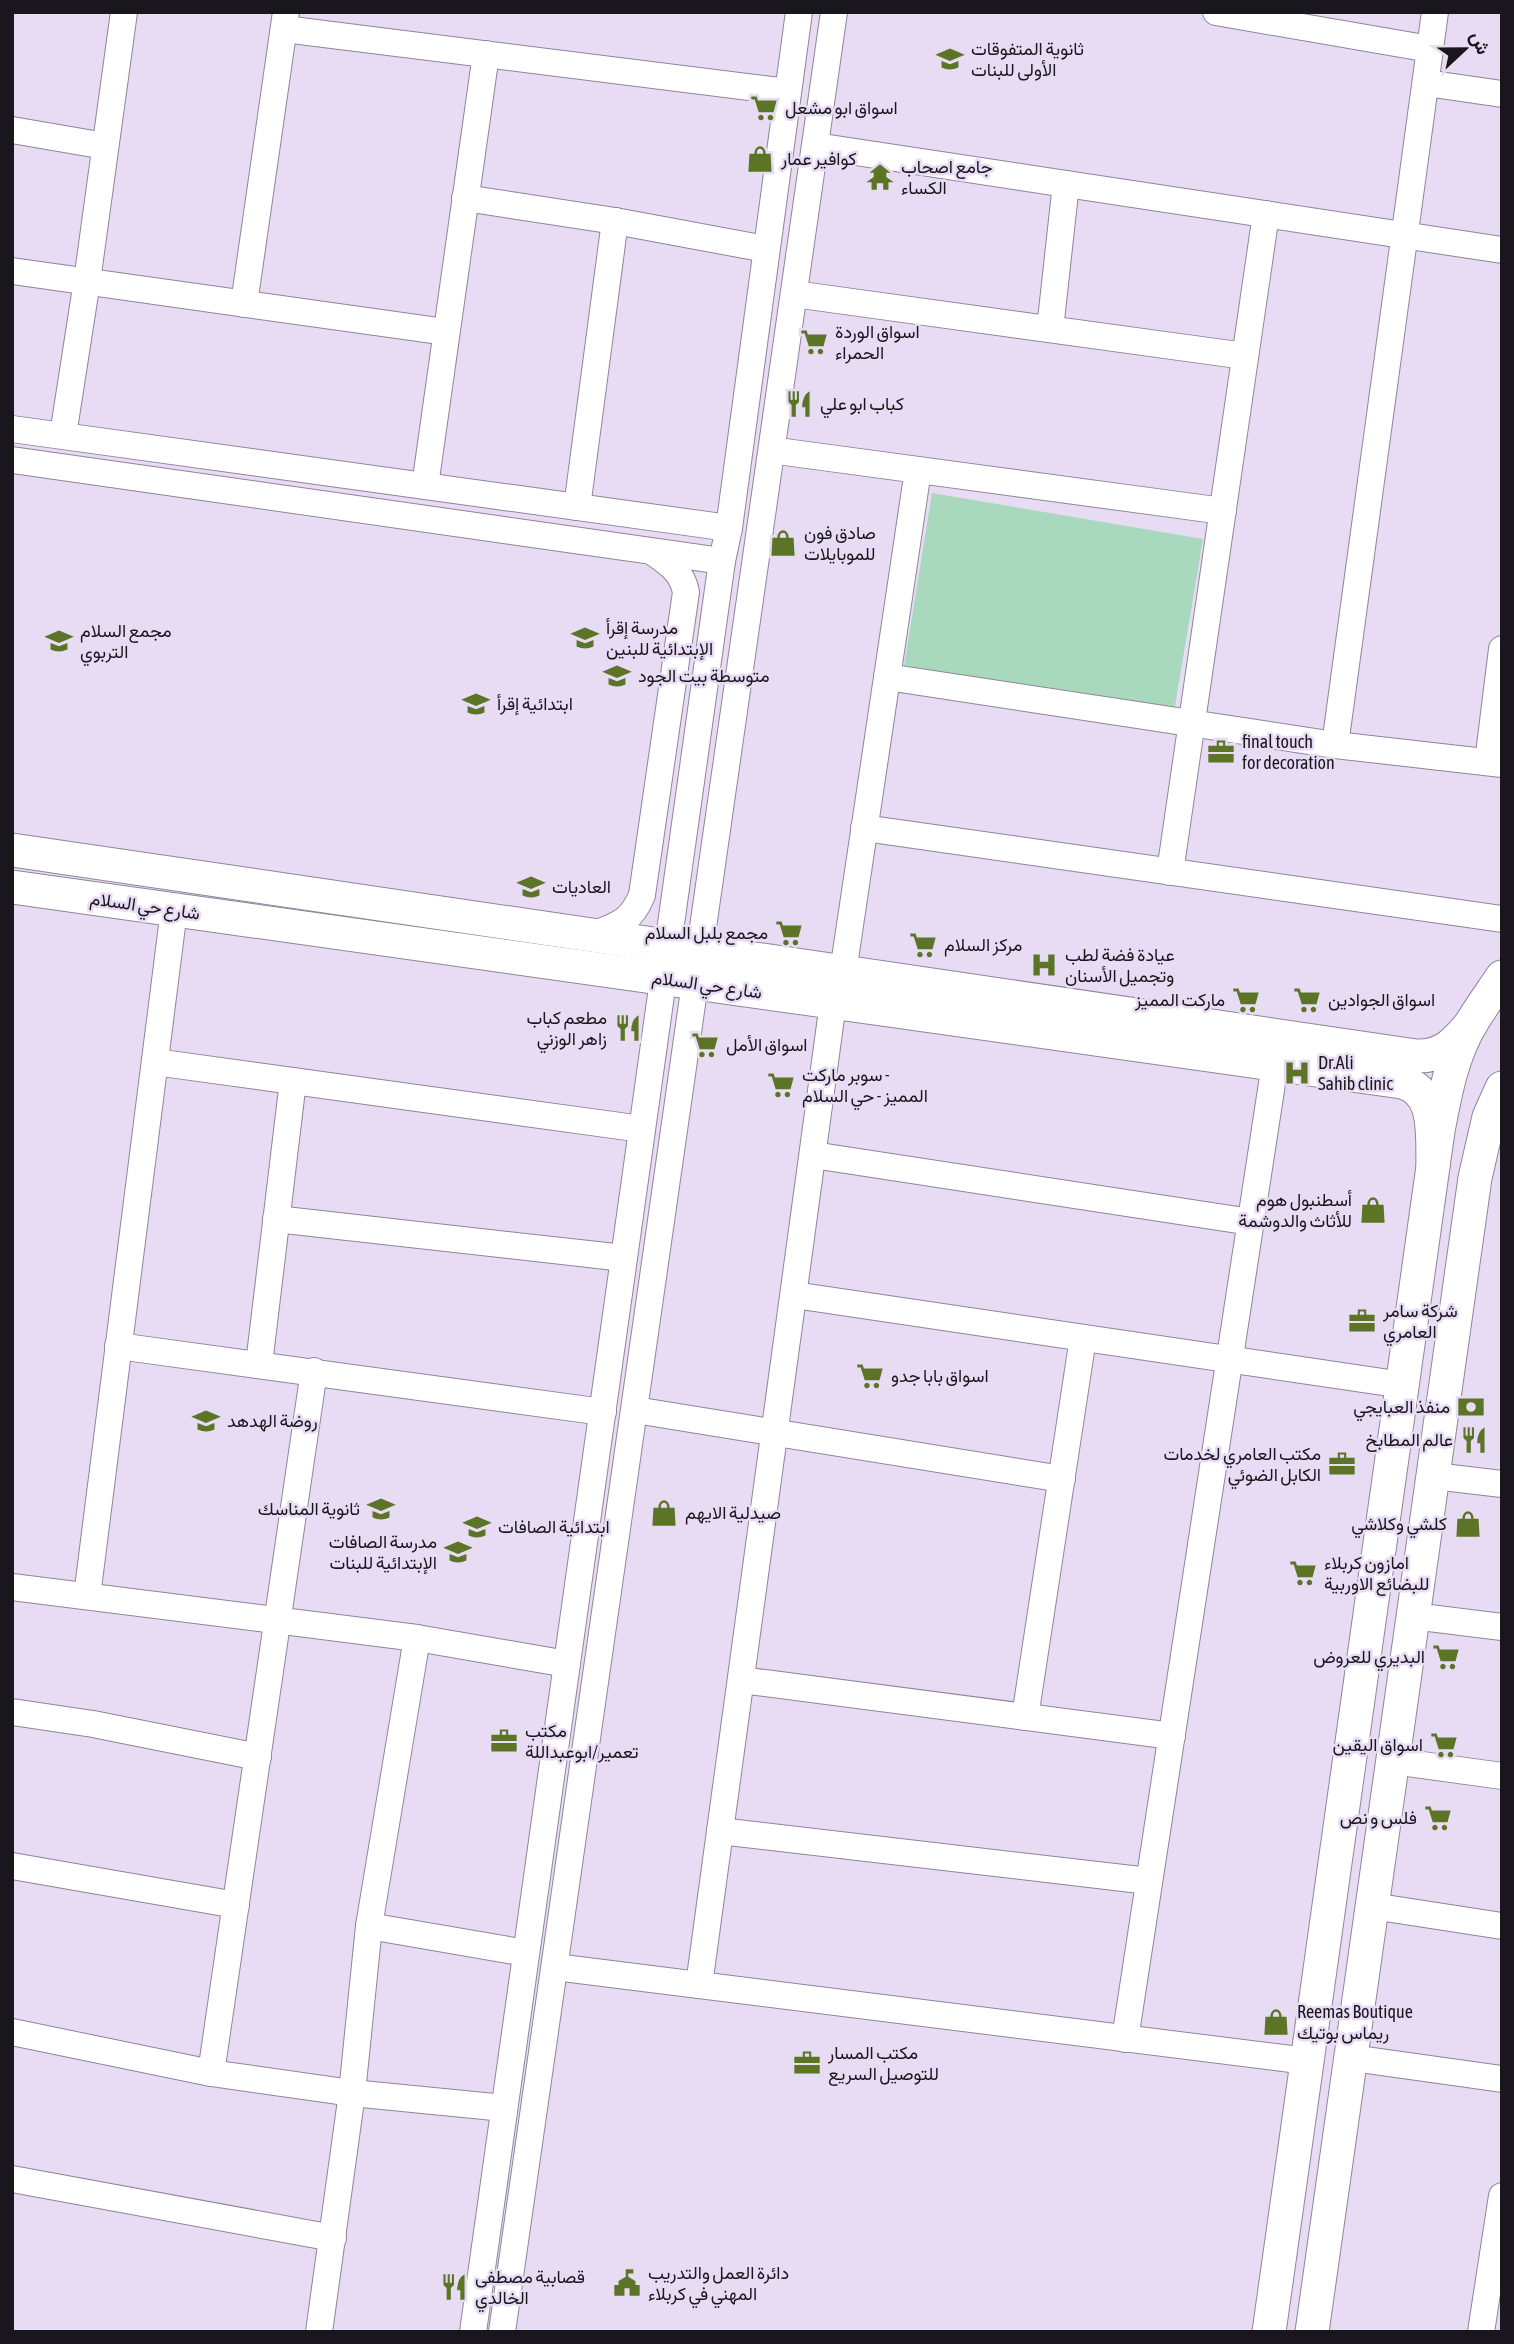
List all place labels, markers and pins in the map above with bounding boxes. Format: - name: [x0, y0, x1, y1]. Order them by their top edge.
- place label: ثانوية المتفوقات الأولى للبنات: [971, 38, 1084, 81]
- school or university icon: ثانوية المتفوقات الأولى للبنات: [935, 44, 965, 74]
- supermarket icon: اسواق ابو مشعل: [749, 93, 779, 123]
- place label: اسواق ابو مشعل: [785, 97, 898, 119]
- shop icon: كوافير عمار: [745, 144, 775, 174]
- place label: كوافير عمار: [780, 148, 857, 170]
- place label: جامع اصحاب الكساء: [901, 156, 993, 198]
- temple icon: جامع اصحاب الكساء: [865, 162, 895, 192]
- place label: اسواق الوردة الحمراء: [835, 321, 920, 364]
- supermarket icon: اسواق الوردة الحمراء: [799, 327, 829, 357]
- restaurant icon: كباب ابو علي: [784, 389, 814, 419]
- place label: كباب ابو علي: [820, 393, 904, 419]
- place label: صادق فون للموبايلات: [804, 522, 876, 565]
- shop icon: صادق فون للموبايلات: [768, 528, 798, 558]
- place label: مدرسة إقرأ الإبتدائية للبنين: [606, 617, 713, 661]
- place label: مجمع السلام التربوي: [80, 620, 172, 667]
- school or university icon: مدرسة إقرأ الإبتدائية للبنين: [570, 623, 600, 653]
- school or university icon: مجمع السلام التربوي: [44, 626, 74, 656]
- school or university icon: متوسطة بيت الجود: [602, 661, 632, 691]
- place label: متوسطة بيت الجود: [638, 665, 769, 687]
- school or university icon: ابتدائية إقرأ: [461, 689, 491, 719]
- place label: ابتدائية إقرأ: [497, 693, 573, 716]
- place label: final touch for decoration: [1242, 731, 1335, 773]
- office icon: final touch for decoration: [1206, 737, 1236, 767]
- school or university icon: العاديات: [516, 872, 546, 902]
- place label: العاديات: [552, 876, 611, 897]
- supermarket icon: مجمع بلبل السلام: [774, 918, 804, 948]
- place label: مجمع بلبل السلام: [645, 922, 768, 945]
- supermarket icon: مركز السلام: [908, 930, 938, 960]
- place label: مركز السلام: [944, 934, 1022, 957]
- place label: عيادة فضة لطب وتجميل الأسنان: [1065, 944, 1175, 987]
- hospital icon: عيادة فضة لطب وتجميل الأسنان: [1029, 950, 1059, 980]
- supermarket icon: ماركت المميز: [1231, 985, 1261, 1015]
- supermarket icon: اسواق الجوادين: [1292, 985, 1322, 1015]
- place label: ماركت المميز: [1134, 989, 1225, 1011]
- place label: اسواق الجوادين: [1328, 989, 1435, 1011]
- place label: مطعم كباب زاهر الوزني: [526, 1007, 607, 1054]
- restaurant icon: مطعم كباب زاهر الوزني: [613, 1013, 643, 1043]
- supermarket icon: اسواق الأمل: [690, 1030, 720, 1060]
- place label: اسواق الأمل: [726, 1034, 808, 1056]
- place label: Dr.Ali Sahib clinic: [1318, 1052, 1393, 1094]
- hospital icon: Dr.Ali Sahib clinic: [1282, 1058, 1312, 1088]
- place label: سوبر ماركت - المميز - حي السلام: [802, 1064, 928, 1111]
- supermarket icon: سوبر ماركت - المميز - حي السلام: [766, 1070, 796, 1100]
- place label: أسطنبول هوم للأثاث والدوشمة: [1238, 1189, 1352, 1232]
- shop icon: أسطنبول هوم للأثاث والدوشمة: [1358, 1195, 1388, 1225]
- place label: شركة سامر العامري: [1382, 1300, 1458, 1347]
- office icon: شركة سامر العامري: [1347, 1306, 1377, 1336]
- supermarket icon: اسواق بابا جدو: [855, 1361, 885, 1391]
- place label: اسواق بابا جدو: [891, 1365, 989, 1387]
- bank icon: منفذ العبايجي: [1456, 1392, 1486, 1422]
- place label: منفذ العبايجي: [1353, 1396, 1450, 1422]
- school or university icon: روضة الهدهد: [191, 1406, 221, 1436]
- place label: روضة الهدهد: [227, 1410, 318, 1432]
- restaurant icon: عالم المطابخ: [1459, 1425, 1489, 1455]
- place label: عالم المطابخ: [1366, 1429, 1453, 1452]
- place label: مكتب العامري لخدمات الكابل الضوئي: [1163, 1443, 1321, 1490]
- office icon: مكتب العامري لخدمات الكابل الضوئي: [1327, 1449, 1357, 1479]
- school or university icon: ثانوية المناسك: [366, 1494, 396, 1524]
- place label: ثانوية المناسك: [258, 1498, 360, 1520]
- shop icon: صيدلية الايهم: [649, 1498, 679, 1528]
- place label: صيدلية الايهم: [685, 1502, 781, 1525]
- shop icon: كلشي وكلاشي: [1453, 1509, 1483, 1539]
- school or university icon: ابتدائية الصافات: [462, 1512, 492, 1542]
- place label: كلشي وكلاشي: [1351, 1513, 1447, 1539]
- place label: ابتدائية الصافات: [498, 1516, 610, 1537]
- place label: مدرسة الصافات الإبتدائية للبنات: [329, 1531, 437, 1575]
- school or university icon: مدرسة الصافات الإبتدائية للبنات: [443, 1537, 473, 1567]
- place label: امازون كربلاء للبضائع الاوربية: [1324, 1552, 1429, 1596]
- supermarket icon: امازون كربلاء للبضائع الاوربية: [1288, 1558, 1318, 1588]
- supermarket icon: البديري للعروض: [1431, 1642, 1461, 1672]
- place label: البديري للعروض: [1313, 1646, 1425, 1672]
- place label: مكتب تعمير/ابوعبداللة: [525, 1720, 638, 1763]
- office icon: مكتب تعمير/ابوعبداللة: [489, 1726, 519, 1756]
- supermarket icon: اسواق اليقين: [1429, 1730, 1459, 1760]
- place label: اسواق اليقين: [1333, 1734, 1423, 1756]
- supermarket icon: فلس و نص: [1423, 1803, 1453, 1833]
- place label: فلس و نص: [1340, 1807, 1417, 1829]
- place label: Reemas Boutique ريماس بوتيك: [1297, 2001, 1413, 2044]
- shop icon: Reemas Boutique ريماس بوتيك: [1261, 2007, 1291, 2037]
- place label: مكتب المسار للتوصيل السريع: [827, 2042, 939, 2086]
- office icon: مكتب المسار للتوصيل السريع: [792, 2048, 822, 2078]
- place label: دائرة العمل والتدريب المهني في كربلاء: [648, 2262, 789, 2309]
- place label: قصابية مصطفى الخالدي: [475, 2266, 585, 2313]
- public building icon: دائرة العمل والتدريب المهني في كربلاء: [612, 2268, 642, 2298]
- restaurant icon: قصابية مصطفى الخالدي: [439, 2272, 469, 2302]

